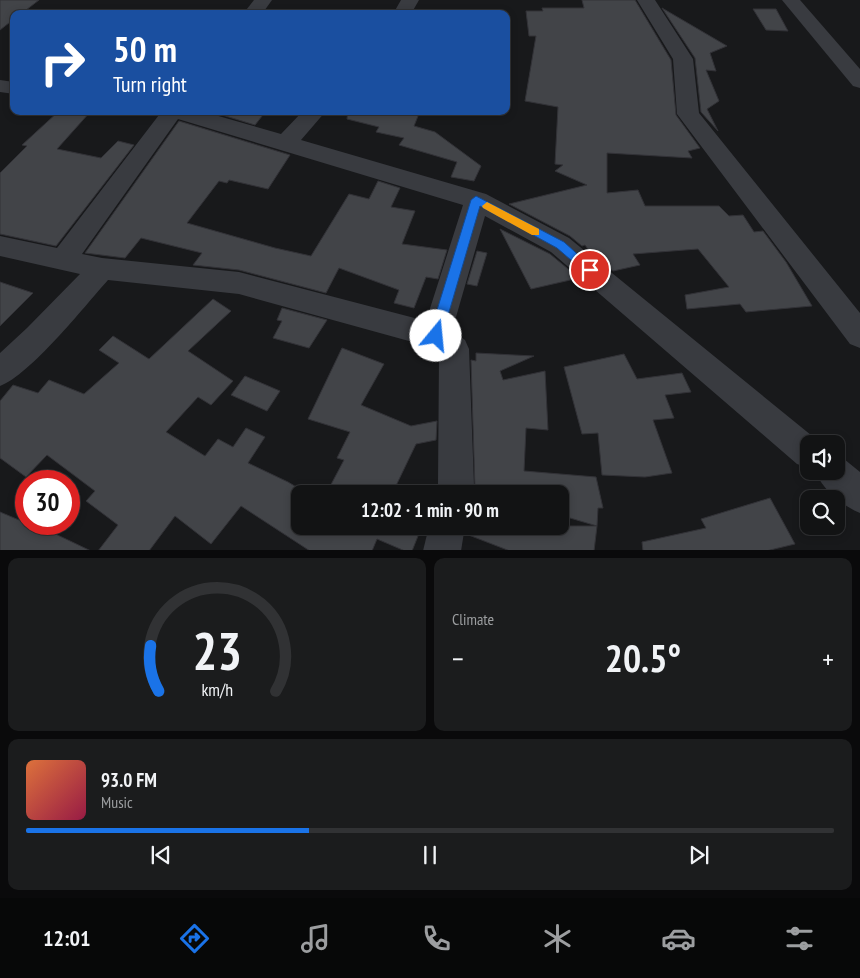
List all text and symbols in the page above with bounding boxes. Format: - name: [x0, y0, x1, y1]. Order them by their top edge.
- text: 50 m: [113, 26, 177, 72]
- icon: right: [30, 30, 95, 95]
- text: Turn right: [113, 70, 187, 98]
- pin: [569, 249, 611, 291]
- icon: arrive: [576, 256, 604, 284]
- position arrow: [409, 309, 461, 361]
- map controls: [800, 435, 845, 535]
- button: sound: [800, 435, 845, 480]
- speed limit sign: 30: [15, 470, 80, 535]
- button: search: [800, 490, 845, 535]
- text: 12:02 · 1 min · 90 m: [361, 498, 499, 522]
- text: Climate: [452, 609, 494, 629]
- text: 23: [192, 617, 242, 684]
- text: 20.5°: [605, 633, 681, 682]
- text: −: [452, 640, 464, 677]
- text: +: [822, 640, 834, 677]
- text: km/h: [201, 678, 233, 701]
- text: 93.0 FM: [101, 768, 157, 792]
- text: Music: [101, 792, 133, 812]
- icon: previous: [147, 841, 175, 869]
- icon: pause: [416, 841, 444, 869]
- icon: next: [685, 841, 713, 869]
- icon: directions: [177, 921, 212, 956]
- icon: music: [298, 921, 333, 956]
- icon: phone: [419, 921, 454, 956]
- icon: climate: [540, 921, 575, 956]
- icon: car: [661, 921, 696, 956]
- icon: filters: [782, 921, 817, 956]
- text: 12:01: [43, 924, 91, 952]

